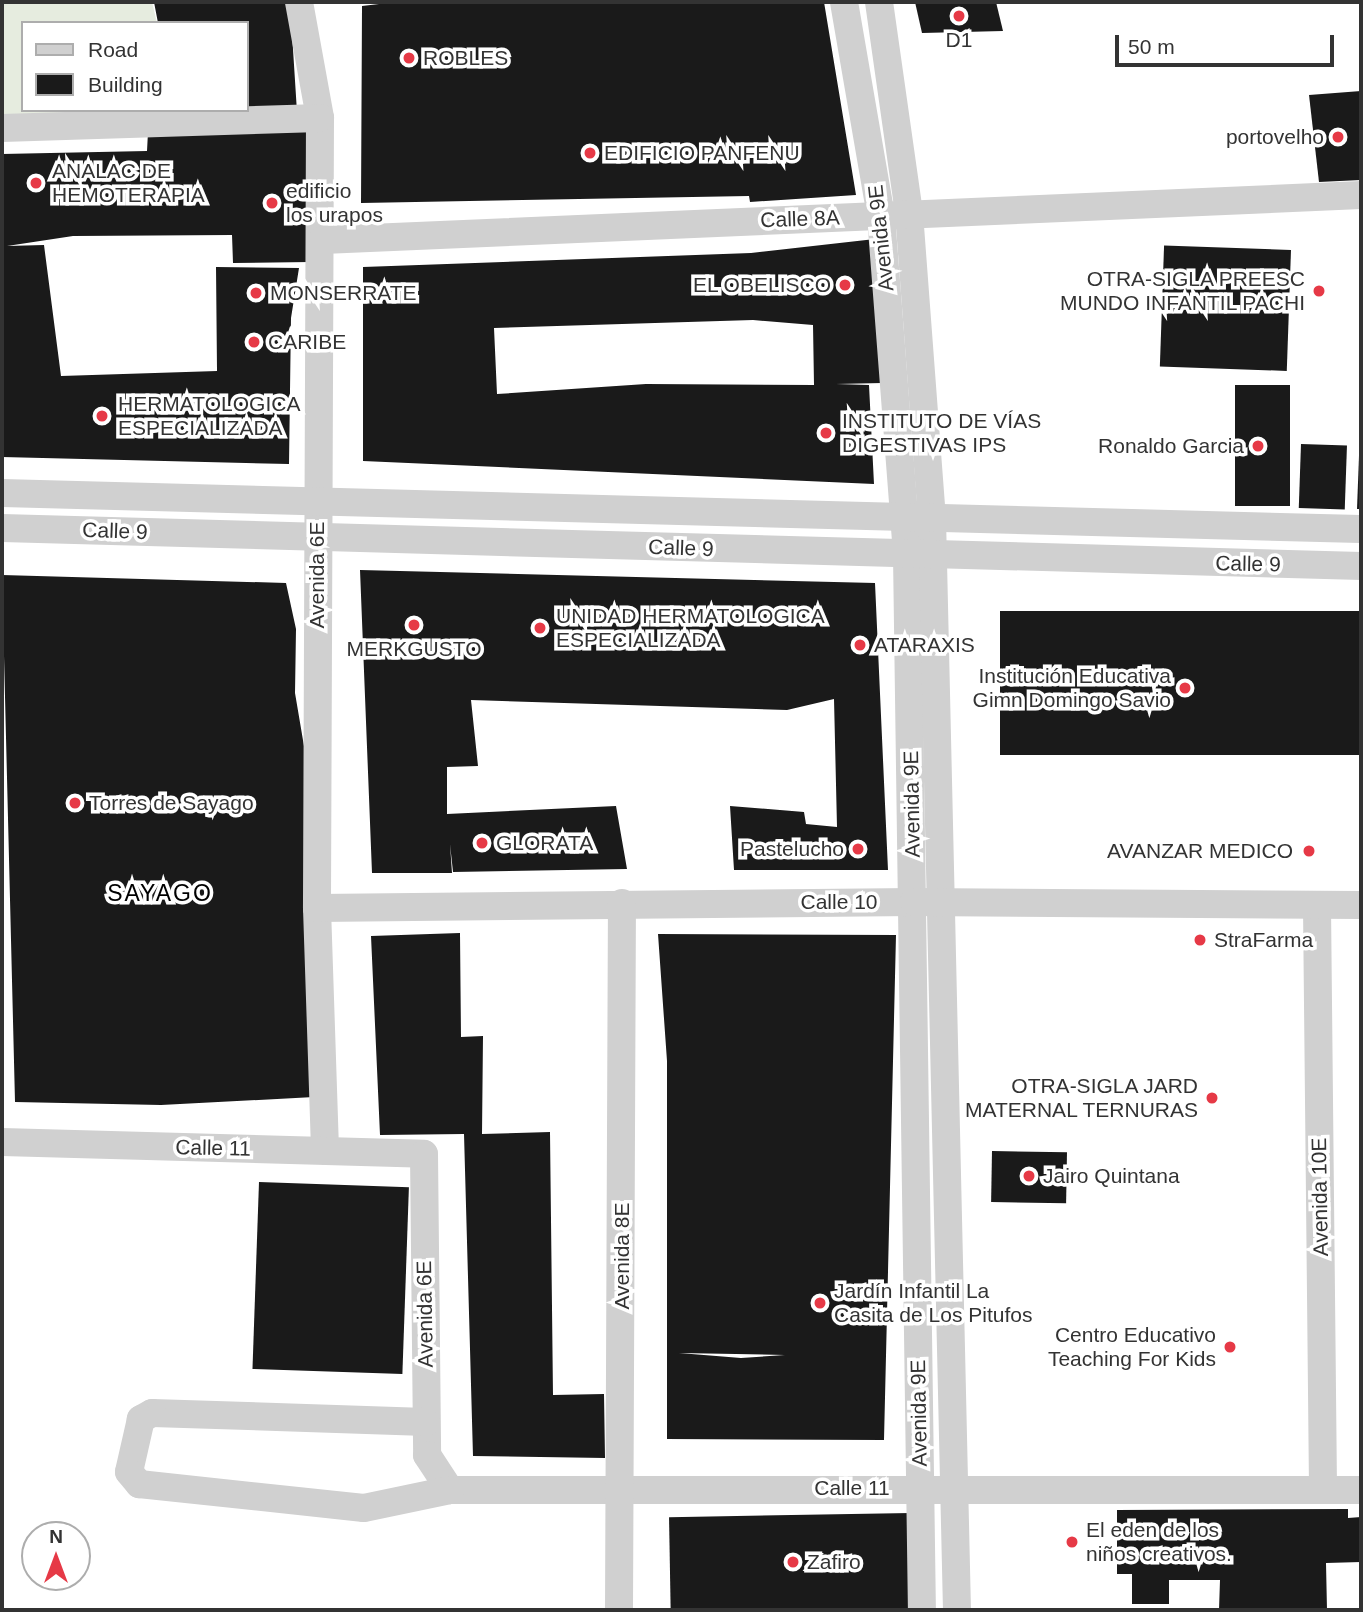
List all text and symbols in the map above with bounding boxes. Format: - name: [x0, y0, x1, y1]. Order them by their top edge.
- marker: D1: [951, 8, 967, 24]
- legend: [21, 21, 248, 112]
- scale bar: [1118, 21, 1337, 65]
- place label: D1: [946, 27, 972, 53]
- text: 50 m: [1128, 35, 1175, 58]
- text: Road: [88, 38, 138, 61]
- place label: ROBLES: [423, 45, 508, 71]
- marker: ROBLES: [401, 50, 417, 66]
- text: Building: [88, 73, 163, 96]
- place label: portovelho: [1226, 124, 1324, 150]
- marker: portovelho: [1330, 129, 1346, 145]
- place label: EDIFICIO PANFENU: [604, 140, 800, 166]
- marker: EDIFICIO PANFENU: [582, 145, 598, 161]
- place label: ANALAC DE HEMOTERAPIA: [52, 158, 205, 208]
- marker: ANALAC DE HEMOTERAPIA: [26, 173, 46, 193]
- place label: edificio los urapos: [286, 178, 383, 228]
- street label: Avenida 9E: [863, 183, 899, 293]
- marker: edificio los urapos: [264, 195, 280, 211]
- street label: Calle 8A: [760, 205, 840, 233]
- place label: OTRA-SIGLA PREESC MUNDO INFANTIL PACHI: [1059, 266, 1305, 316]
- place label: EL OBELISCO: [692, 272, 831, 298]
- marker: EL OBELISCO: [837, 277, 853, 293]
- place label: MONSERRATE: [270, 280, 417, 306]
- marker: OTRA-SIGLA PREESC MUNDO INFANTIL PACHI: [1311, 283, 1327, 299]
- marker: MONSERRATE: [248, 285, 264, 301]
- place label: CARIBE: [268, 329, 346, 355]
- marker: CARIBE: [246, 334, 262, 350]
- place label: HERMATOLOGICA ESPECIALIZADA: [118, 391, 300, 441]
- marker: HERMATOLOGICA ESPECIALIZADA: [92, 406, 112, 426]
- place label: INSTITUTO DE VÍAS DIGESTIVAS IPS: [842, 408, 1041, 458]
- marker: INSTITUTO DE VÍAS DIGESTIVAS IPS: [816, 423, 836, 443]
- place label: Ronaldo Garcia: [1098, 433, 1244, 459]
- marker: Ronaldo Garcia: [1250, 438, 1266, 454]
- street label: Calle 9: [82, 517, 148, 545]
- street label: Avenida 6E: [304, 521, 330, 629]
- street label: Calle 9: [648, 534, 714, 562]
- street label: Calle 9: [1215, 551, 1281, 577]
- place label: UNIDAD HERMATOLOGICA ESPECIALIZADA: [556, 603, 825, 653]
- marker: MERKGUSTO: [406, 617, 422, 633]
- marker: UNIDAD HERMATOLOGICA ESPECIALIZADA: [530, 618, 550, 638]
- place label: ATARAXIS: [874, 632, 975, 658]
- place label: MERKGUSTO: [347, 636, 481, 662]
- marker: ATARAXIS: [852, 637, 868, 653]
- place label: Institución Educativa Gimn Domingo Savio: [973, 663, 1171, 713]
- marker: Institución Educativa Gimn Domingo Savio: [1177, 680, 1193, 696]
- street label: Avenida 9E: [898, 750, 926, 858]
- place label: Torres de Sayago: [89, 790, 254, 816]
- marker: Torres de Sayago: [67, 795, 83, 811]
- place label: GLORATA: [496, 830, 593, 856]
- marker: GLORATA: [474, 835, 490, 851]
- place label: Pastelucho: [740, 836, 844, 862]
- place label: AVANZAR MEDICO: [1107, 838, 1293, 864]
- marker: Pastelucho: [850, 841, 866, 857]
- marker: AVANZAR MEDICO: [1299, 841, 1319, 861]
- district label: SAYAGO: [108, 879, 212, 907]
- street label: Calle 10: [800, 889, 878, 915]
- place label: StraFarma: [1214, 927, 1313, 953]
- marker: StraFarma: [1192, 932, 1208, 948]
- place label: OTRA-SIGLA JARD MATERNAL TERNURAS: [964, 1073, 1198, 1123]
- marker: OTRA-SIGLA JARD MATERNAL TERNURAS: [1204, 1090, 1220, 1106]
- street label: Calle 11: [175, 1135, 251, 1161]
- street label: Avenida 10E: [1306, 1137, 1334, 1257]
- place label: Jairo Quintana: [1043, 1163, 1180, 1189]
- marker: Jairo Quintana: [1021, 1168, 1037, 1184]
- street label: Avenida 8E: [609, 1202, 635, 1310]
- street label: Avenida 6E: [411, 1260, 439, 1368]
- place label: Jardín Infantil La Casita de Los Pitufos: [834, 1278, 1032, 1328]
- marker: Jardín Infantil La Casita de Los Pitufos: [812, 1295, 828, 1311]
- place label: Centro Educativo Teaching For Kids: [1048, 1322, 1216, 1372]
- marker: Centro Educativo Teaching For Kids: [1222, 1339, 1238, 1355]
- street label: Avenida 9E: [905, 1359, 933, 1467]
- street label: Calle 11: [814, 1475, 890, 1501]
- place label: El eden de los niños creativos.: [1086, 1517, 1232, 1567]
- north arrow: [21, 1521, 91, 1591]
- text: N: [49, 1526, 63, 1547]
- marker: El eden de los niños creativos.: [1064, 1534, 1080, 1550]
- place label: Zafiro: [807, 1549, 861, 1575]
- marker: Zafiro: [785, 1554, 801, 1570]

